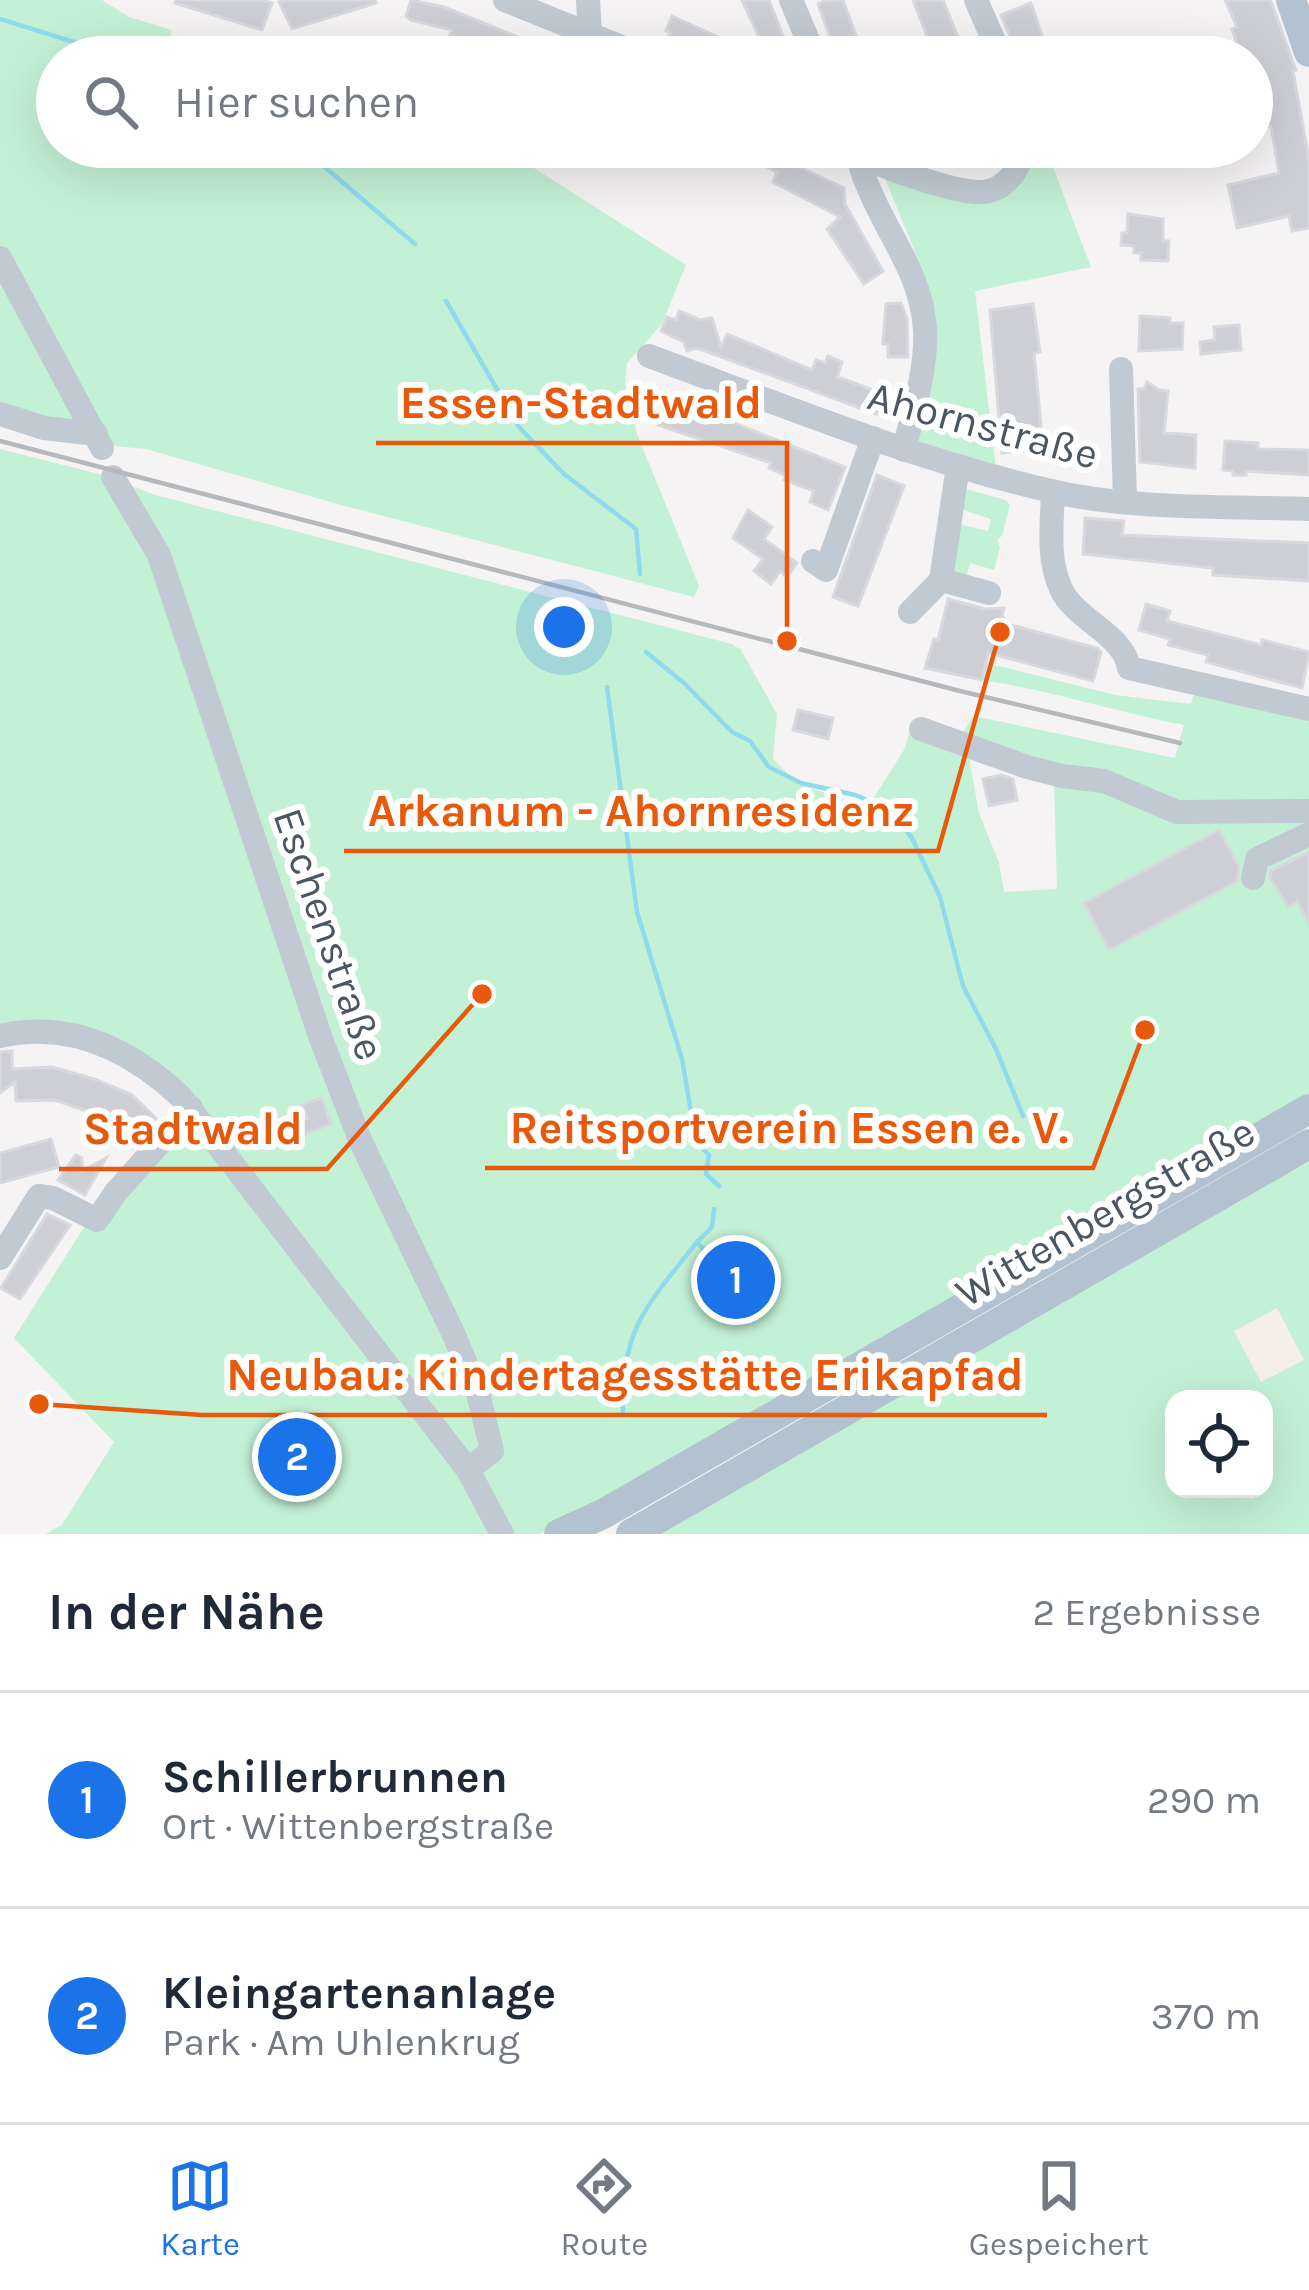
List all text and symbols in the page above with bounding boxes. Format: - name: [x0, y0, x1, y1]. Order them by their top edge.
- search box: [36, 36, 1273, 168]
- icon: search: [78, 69, 144, 135]
- text: Hier suchen: [174, 76, 419, 128]
- callout: Essen-Stadtwald: [376, 362, 787, 443]
- street label: Ahornstraße: [862, 370, 1104, 480]
- text: Essen-Stadtwald: [400, 377, 762, 429]
- your location: [534, 597, 594, 657]
- callout: Arkanum - Ahornresidenz: [344, 770, 938, 851]
- text: Arkanum - Ahornresidenz: [368, 785, 914, 837]
- street label: Eschenstraße: [263, 801, 395, 1067]
- callout: Reitsportverein Essen e. V.: [485, 1087, 1093, 1168]
- callout: Stadtwald: [59, 1088, 327, 1169]
- text: Reitsportverein Essen e. V.: [509, 1102, 1069, 1154]
- text: Stadtwald: [83, 1103, 303, 1155]
- street label: Wittenbergstraße: [947, 1106, 1263, 1318]
- pin: 1: [697, 1235, 775, 1325]
- callout: Neubau: Kindertagesstätte Erikapfad: [202, 1334, 1047, 1415]
- text: Neubau: Kindertagesstätte Erikapfad: [226, 1349, 1024, 1402]
- map controls: [1165, 1390, 1273, 1498]
- button: locate: [1165, 1390, 1273, 1498]
- pin: 2: [258, 1412, 336, 1502]
- text: In der Nähe: [48, 1582, 325, 1642]
- text: 2 Ergebnisse: [1032, 1589, 1261, 1635]
- text: Schillerbrunnen: [162, 1751, 508, 1803]
- text: 1: [80, 1777, 94, 1823]
- text: 290 m: [1147, 1777, 1261, 1823]
- text: Ort · Wittenbergstraße: [162, 1803, 554, 1849]
- text: Kleingartenanlage: [162, 1967, 556, 2019]
- text: 2: [75, 1993, 99, 2039]
- text: 370 m: [1151, 1993, 1261, 2039]
- text: Park · Am Uhlenkrug: [162, 2019, 520, 2065]
- tab: Karte: [160, 2153, 240, 2263]
- tab: Route: [561, 2153, 648, 2263]
- tab: Gespeichert: [969, 2153, 1149, 2263]

